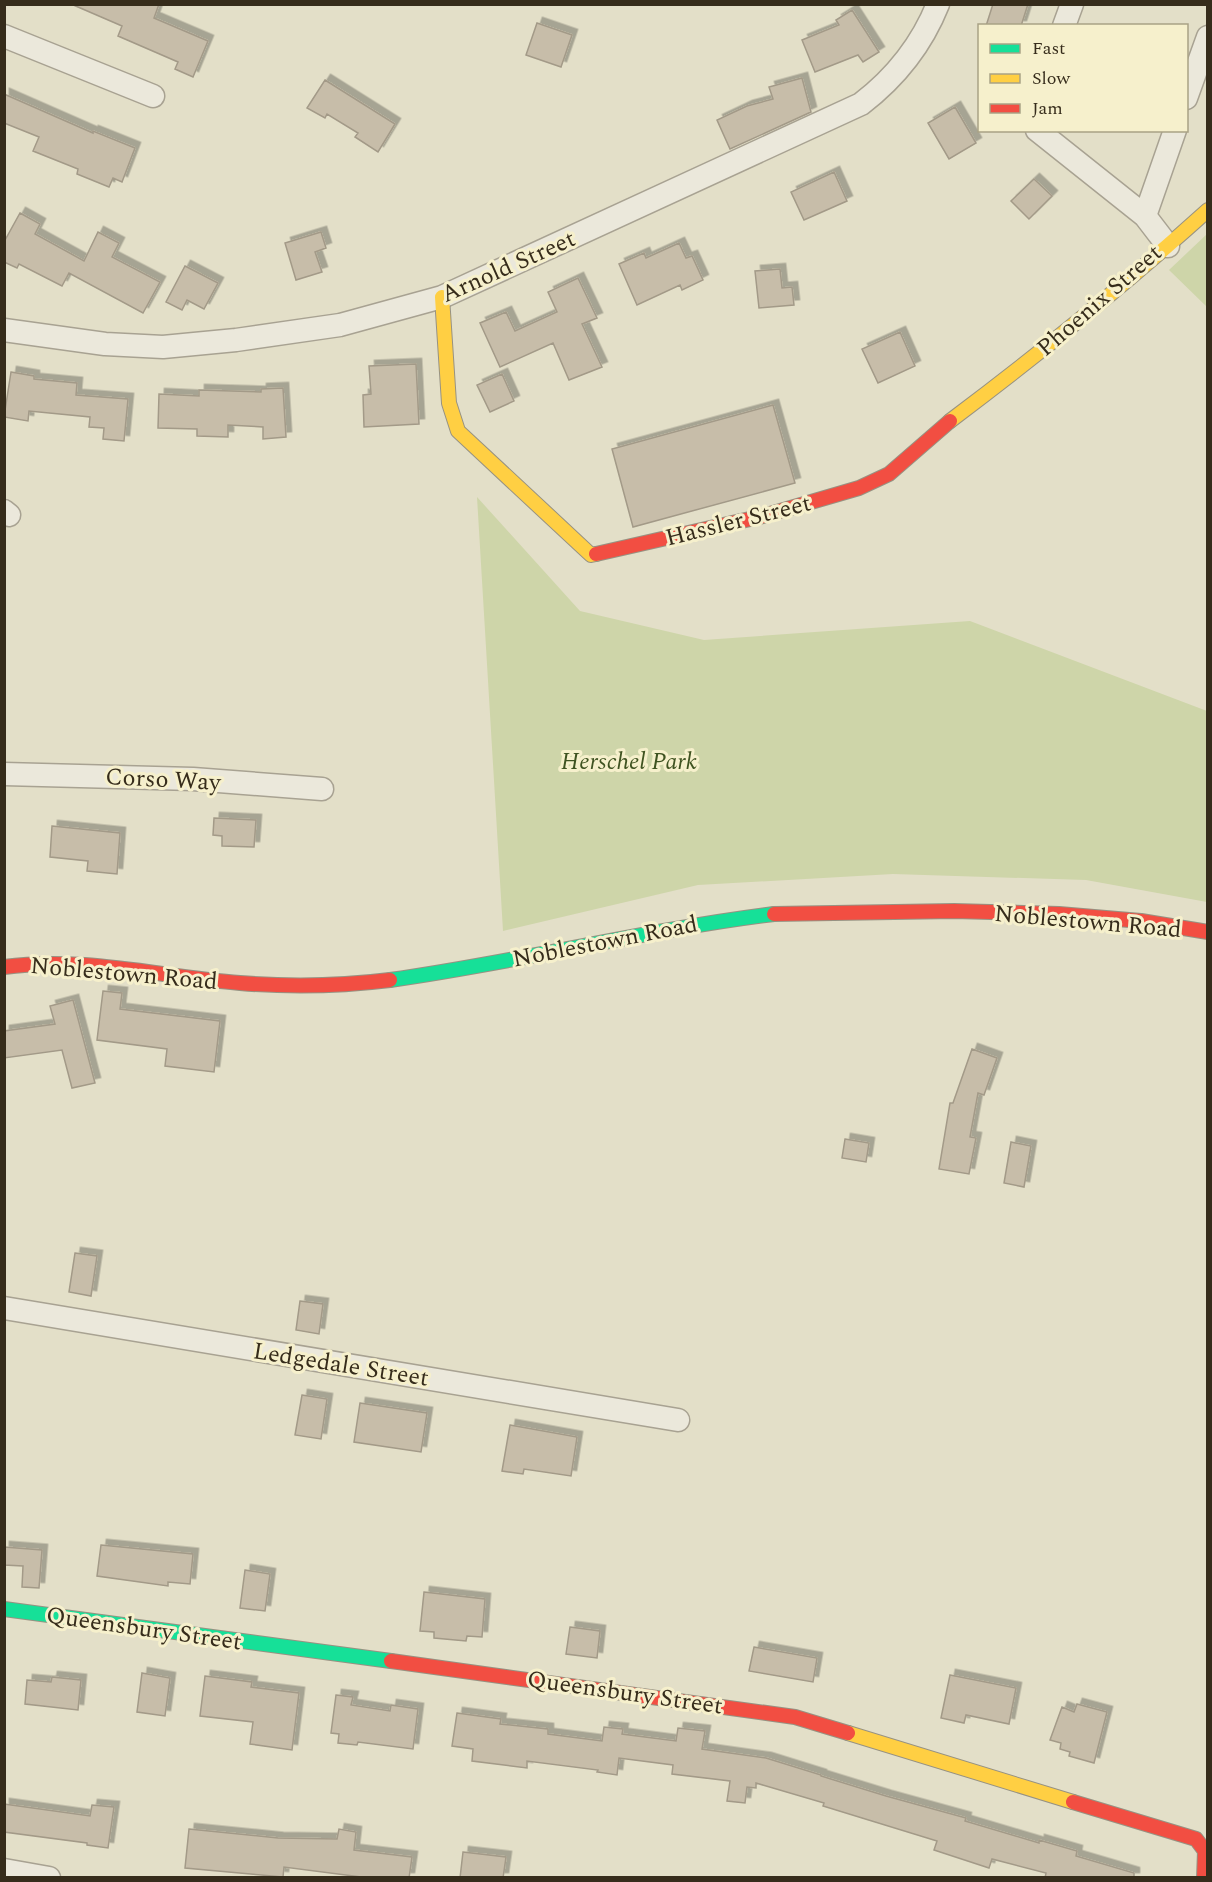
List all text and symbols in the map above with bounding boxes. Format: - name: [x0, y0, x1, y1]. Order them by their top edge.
- legend: [978, 24, 1188, 132]
- text: Fast: [1032, 35, 1065, 62]
- text: Slow: [1032, 65, 1071, 92]
- text: Jam: [1032, 95, 1063, 122]
- street label: Arnold Street: [435, 221, 581, 313]
- street label: Phoenix Street: [1029, 236, 1170, 366]
- street label: Hassler Street: [662, 485, 815, 556]
- park label: Herschel Park: [561, 744, 697, 780]
- street label: Corso Way: [104, 759, 223, 801]
- street label: Noblestown Road: [993, 896, 1183, 948]
- street label: Noblestown Road: [510, 906, 701, 978]
- street label: Noblestown Road: [29, 948, 219, 1000]
- street label: Ledgedale Street: [250, 1333, 431, 1397]
- street label: Queensbury Street: [44, 1597, 244, 1661]
- street label: Queensbury Street: [525, 1661, 725, 1725]

